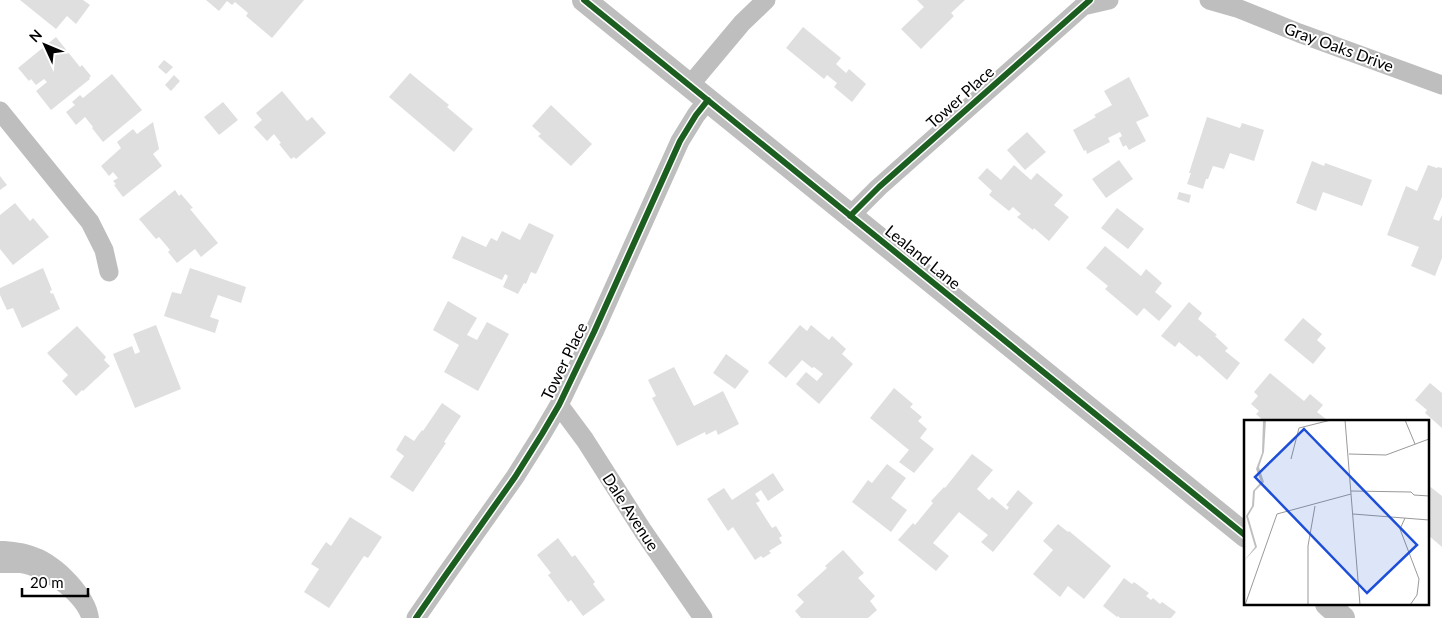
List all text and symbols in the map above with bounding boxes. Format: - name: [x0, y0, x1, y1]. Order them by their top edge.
- street label: Gray Oaks Drive: [1282, 18, 1396, 75]
- north arrow: [20, 20, 70, 70]
- text: N: [25, 26, 45, 45]
- street label: Tower Place: [922, 61, 997, 132]
- street label: Lealand Lane: [882, 221, 965, 293]
- street label: Tower Place: [537, 319, 591, 403]
- inset map: [1244, 420, 1430, 606]
- street label: Dale Avenue: [599, 469, 664, 554]
- scale bar: [22, 566, 89, 598]
- text: 20 m: [30, 573, 64, 591]

